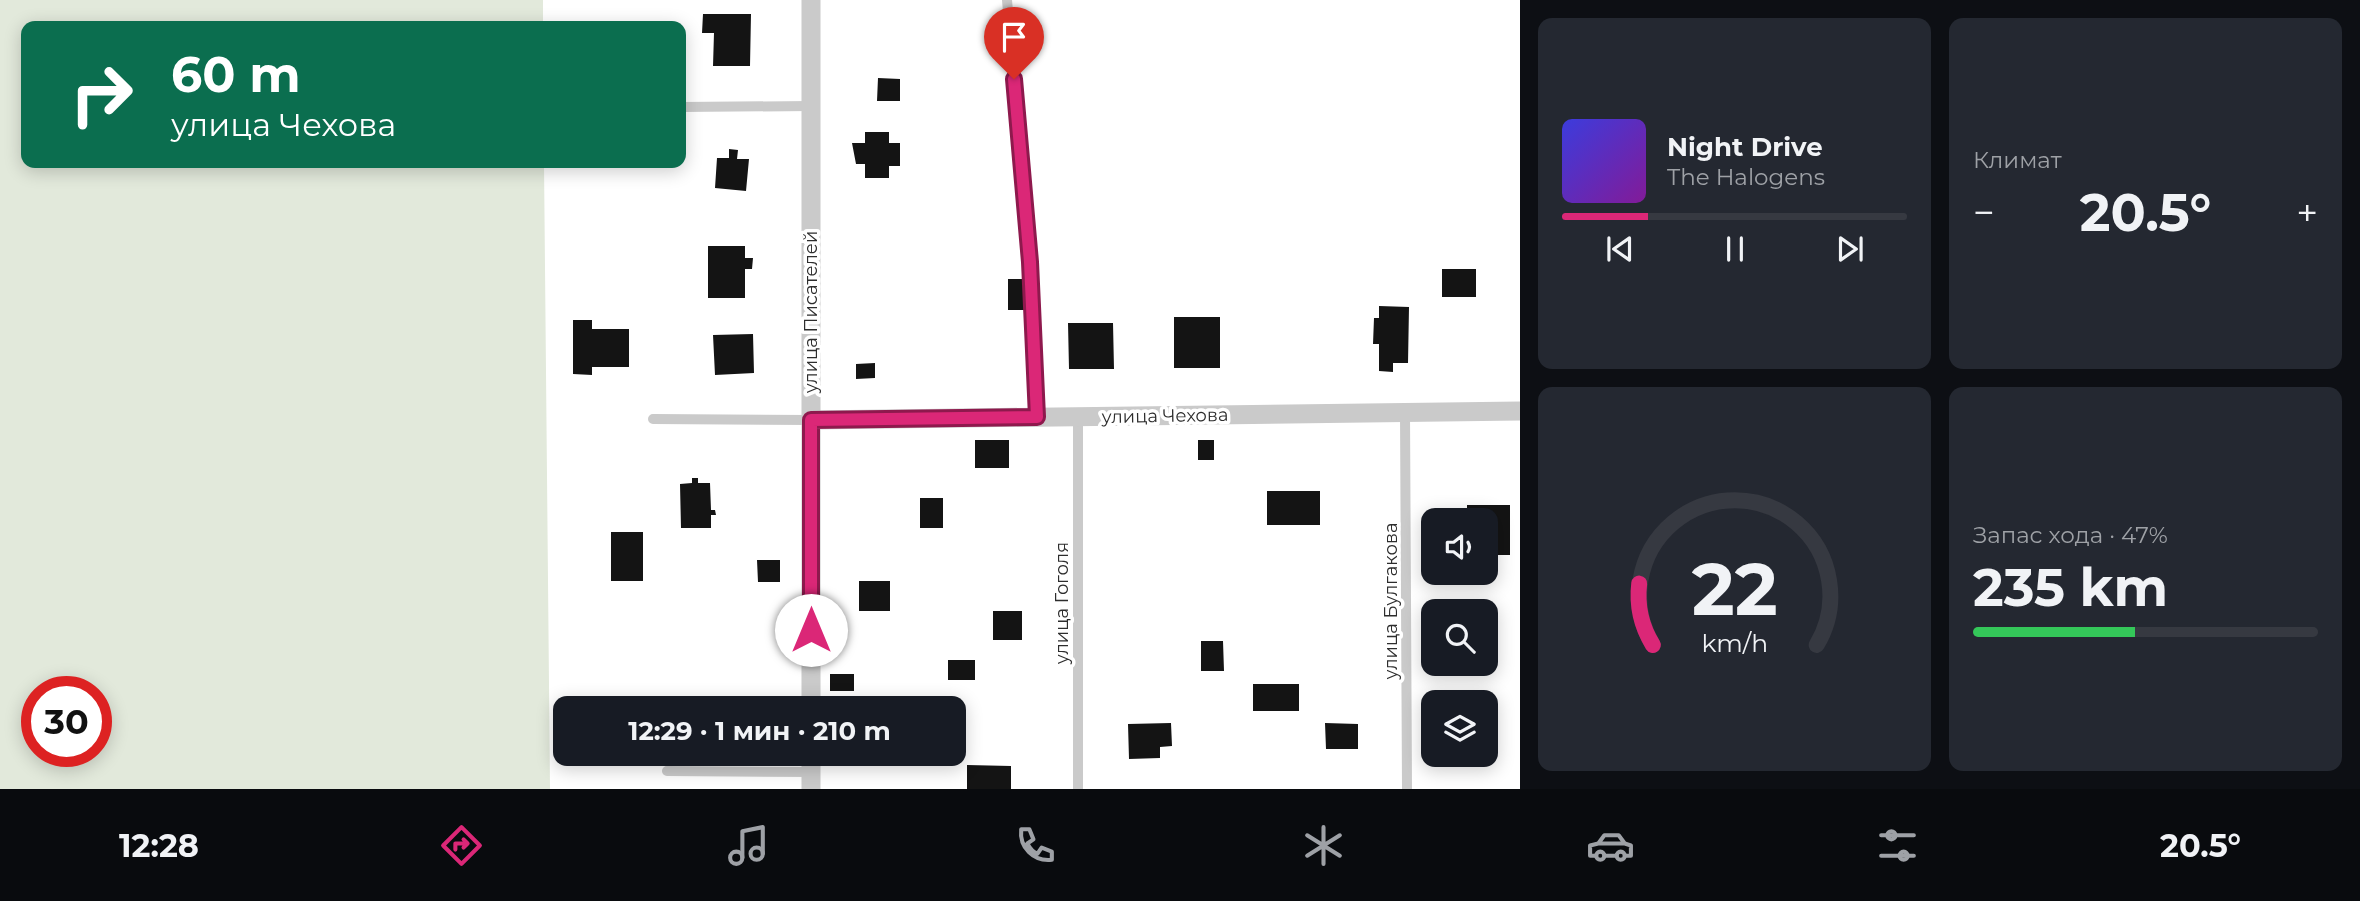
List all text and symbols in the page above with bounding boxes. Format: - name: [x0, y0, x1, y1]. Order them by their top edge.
- pin: [984, 7, 1044, 79]
- icon: arrive: [995, 18, 1033, 56]
- text: 60 m: [171, 45, 301, 104]
- icon: right: [56, 49, 147, 140]
- text: улица Чехова: [171, 105, 396, 144]
- text: Night Drive: [1667, 131, 1823, 163]
- text: Климат: [1973, 146, 2062, 174]
- text: The Halogens: [1667, 163, 1825, 191]
- text: 20.5°: [2080, 181, 2211, 244]
- text: −: [1973, 189, 1995, 236]
- text: +: [2296, 189, 2318, 236]
- icon: previous: [1601, 230, 1639, 268]
- icon: pause: [1716, 230, 1754, 268]
- icon: next: [1831, 230, 1869, 268]
- street label: улица Писателей: [800, 231, 822, 394]
- street label: улица Чехова: [1100, 404, 1229, 428]
- map controls: [1421, 508, 1498, 767]
- button: sound: [1421, 508, 1498, 585]
- text: Запас хода · 47%: [1973, 521, 2168, 549]
- street label: улица Булгакова: [1380, 523, 1402, 680]
- street label: улица Гоголя: [1051, 542, 1073, 665]
- text: 22: [1692, 545, 1777, 633]
- text: 235 km: [1973, 556, 2168, 619]
- position arrow: [774, 593, 848, 667]
- button: search: [1421, 599, 1498, 676]
- text: km/h: [1701, 628, 1768, 658]
- speed limit sign: 30: [21, 676, 112, 767]
- button: layers: [1421, 690, 1498, 767]
- text: 12:29 · 1 мин · 210 m: [628, 715, 891, 747]
- icon: directions: [437, 821, 486, 870]
- icon: music: [724, 821, 773, 870]
- icon: phone: [1011, 821, 1060, 870]
- icon: climate: [1299, 821, 1348, 870]
- icon: car: [1586, 821, 1635, 870]
- icon: filters: [1873, 821, 1922, 870]
- text: 12:28: [119, 826, 199, 865]
- text: 20.5°: [2160, 826, 2241, 865]

